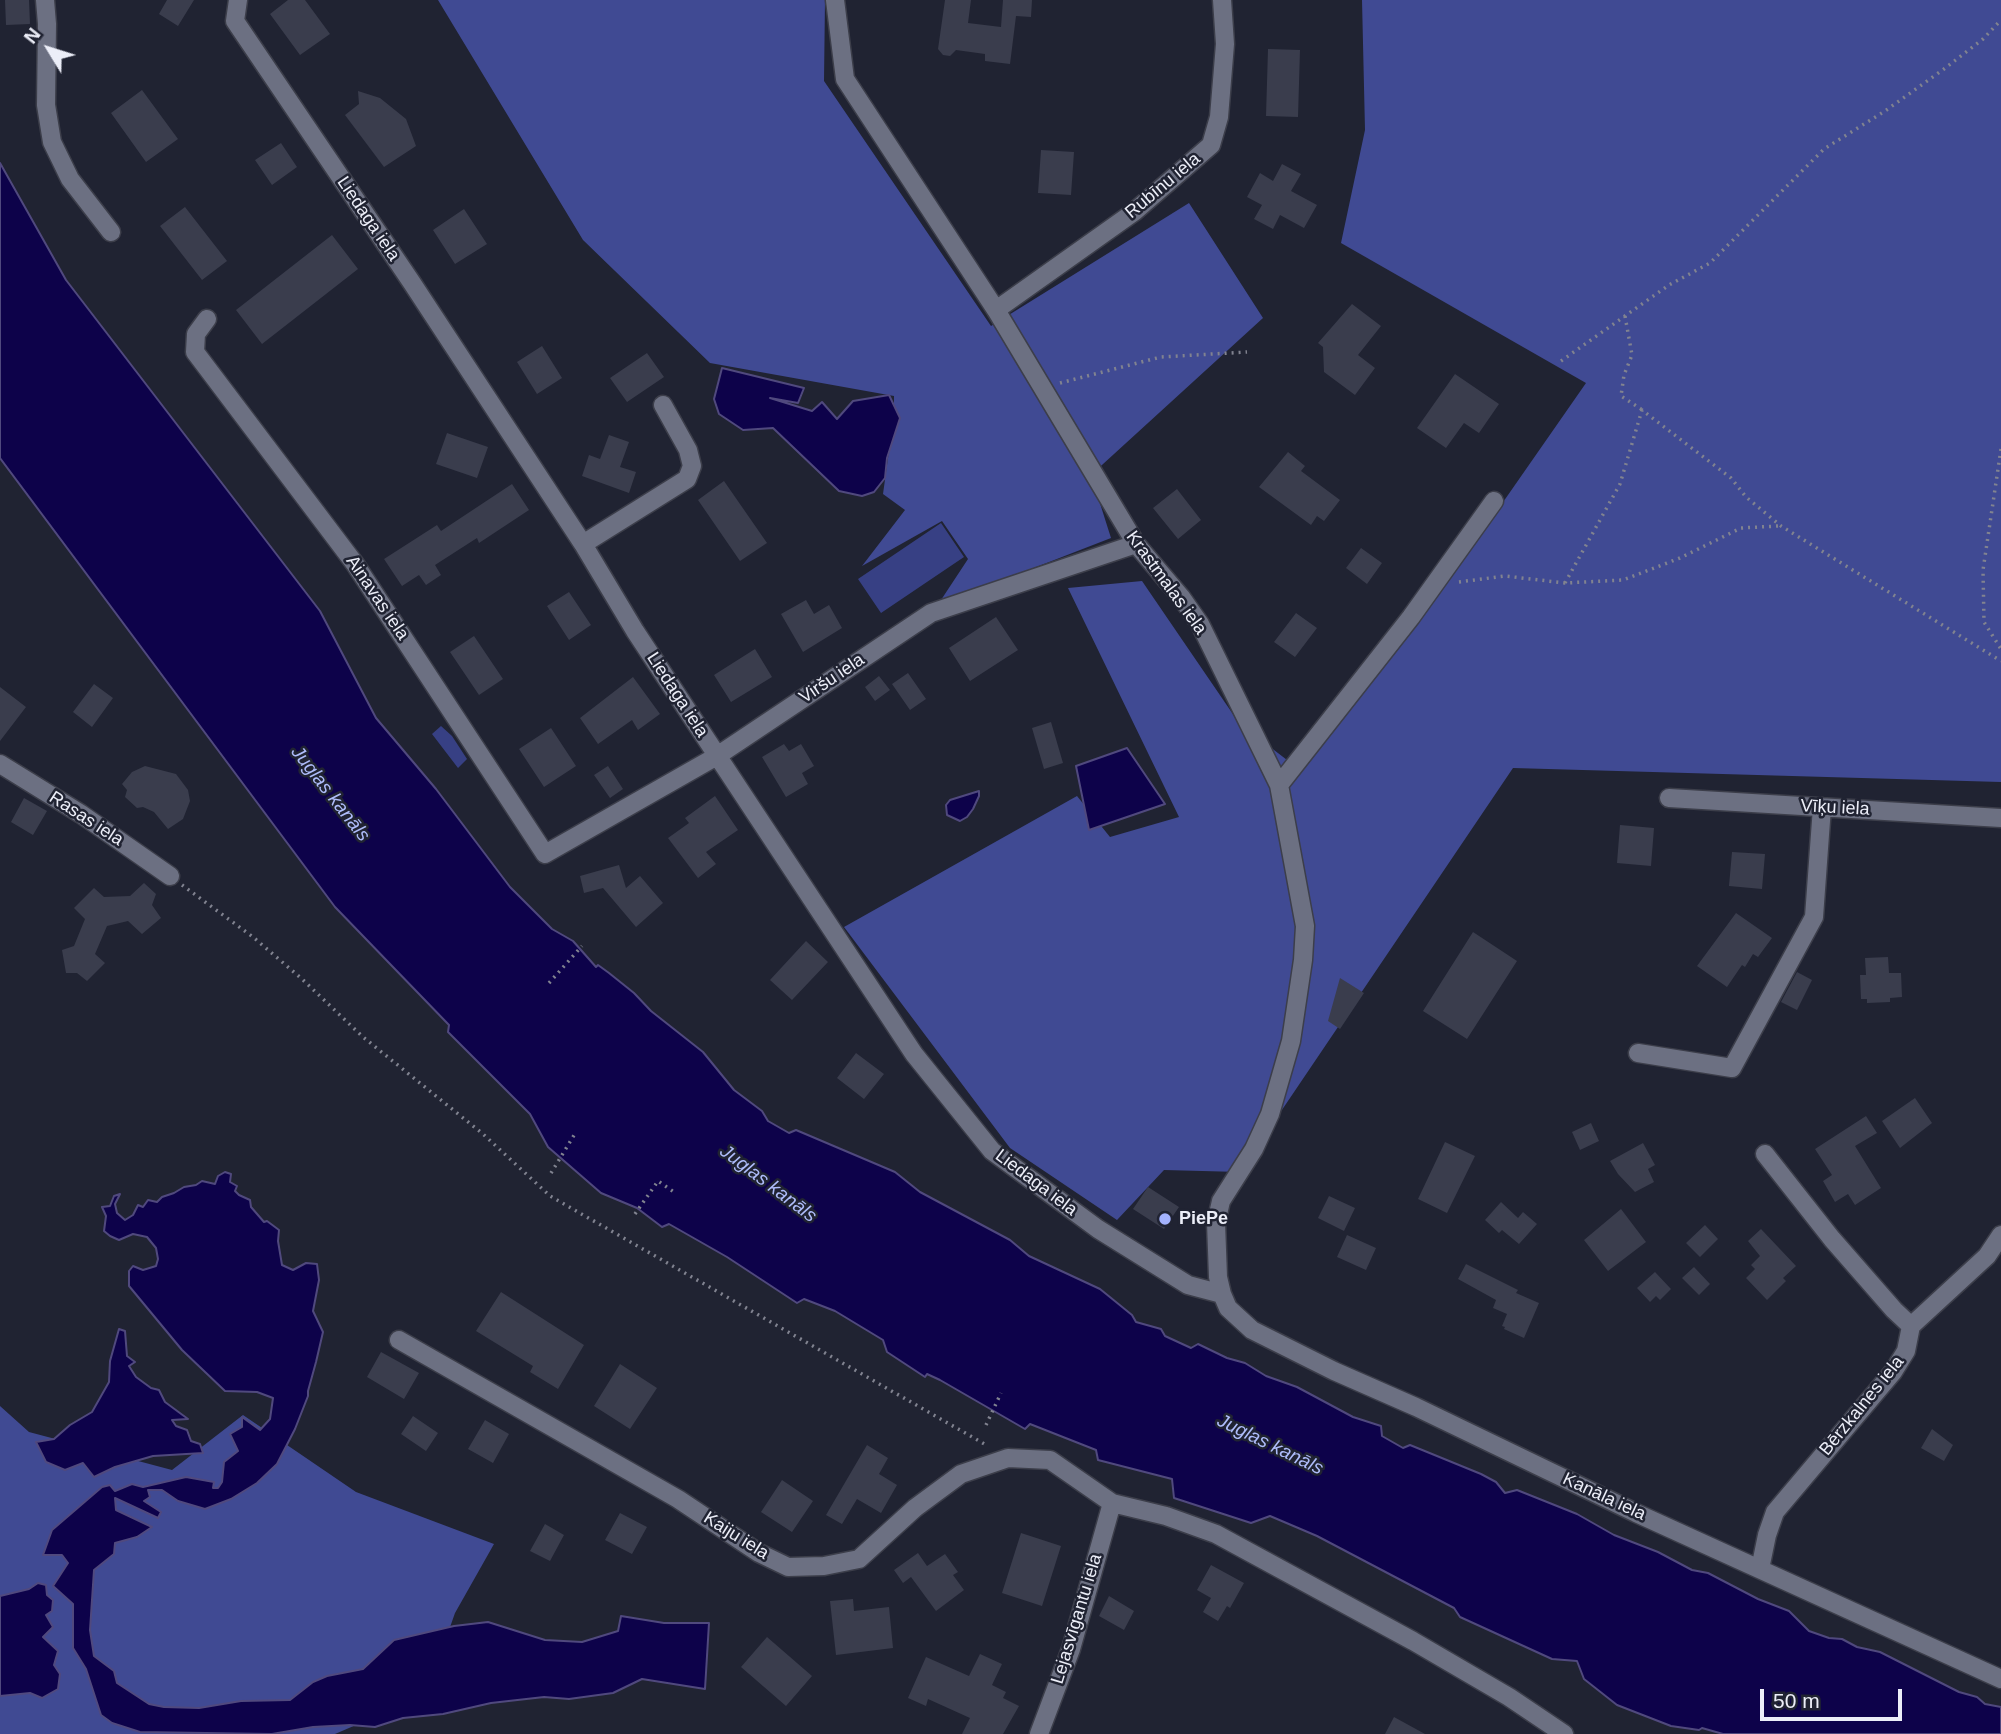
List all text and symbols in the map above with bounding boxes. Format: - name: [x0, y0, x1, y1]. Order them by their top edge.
- north arrow: [14, 14, 84, 84]
- text: N: [20, 24, 45, 48]
- street label: Rubīnu iela: [1121, 148, 1205, 224]
- street label: Liedaga iela: [332, 173, 404, 265]
- street label: Krastmalas iela: [1121, 527, 1211, 639]
- street label: Ainavas iela: [341, 552, 413, 644]
- street label: Liedaga iela: [642, 648, 712, 742]
- street label: Viršu iela: [795, 649, 869, 709]
- water label: Juglas kanāls: [286, 742, 374, 846]
- street label: Rasas iela: [45, 787, 127, 851]
- street label: Vīķu iela: [1800, 795, 1870, 821]
- water label: Juglas kanāls: [715, 1140, 821, 1228]
- street label: Liedaga iela: [991, 1145, 1081, 1221]
- place label: PiePe: [1179, 1208, 1228, 1230]
- marker: PiePe: [1157, 1211, 1173, 1227]
- street label: Bērzkalnes iela: [1815, 1352, 1909, 1460]
- water label: Juglas kanāls: [1213, 1410, 1327, 1480]
- street label: Kanāla iela: [1559, 1468, 1649, 1526]
- street label: Kaiju iela: [699, 1507, 773, 1565]
- street label: Lejasvīgantu iela: [1047, 1551, 1107, 1687]
- scale bar: [1763, 1674, 1905, 1718]
- text: 50 m: [1773, 1689, 1820, 1712]

